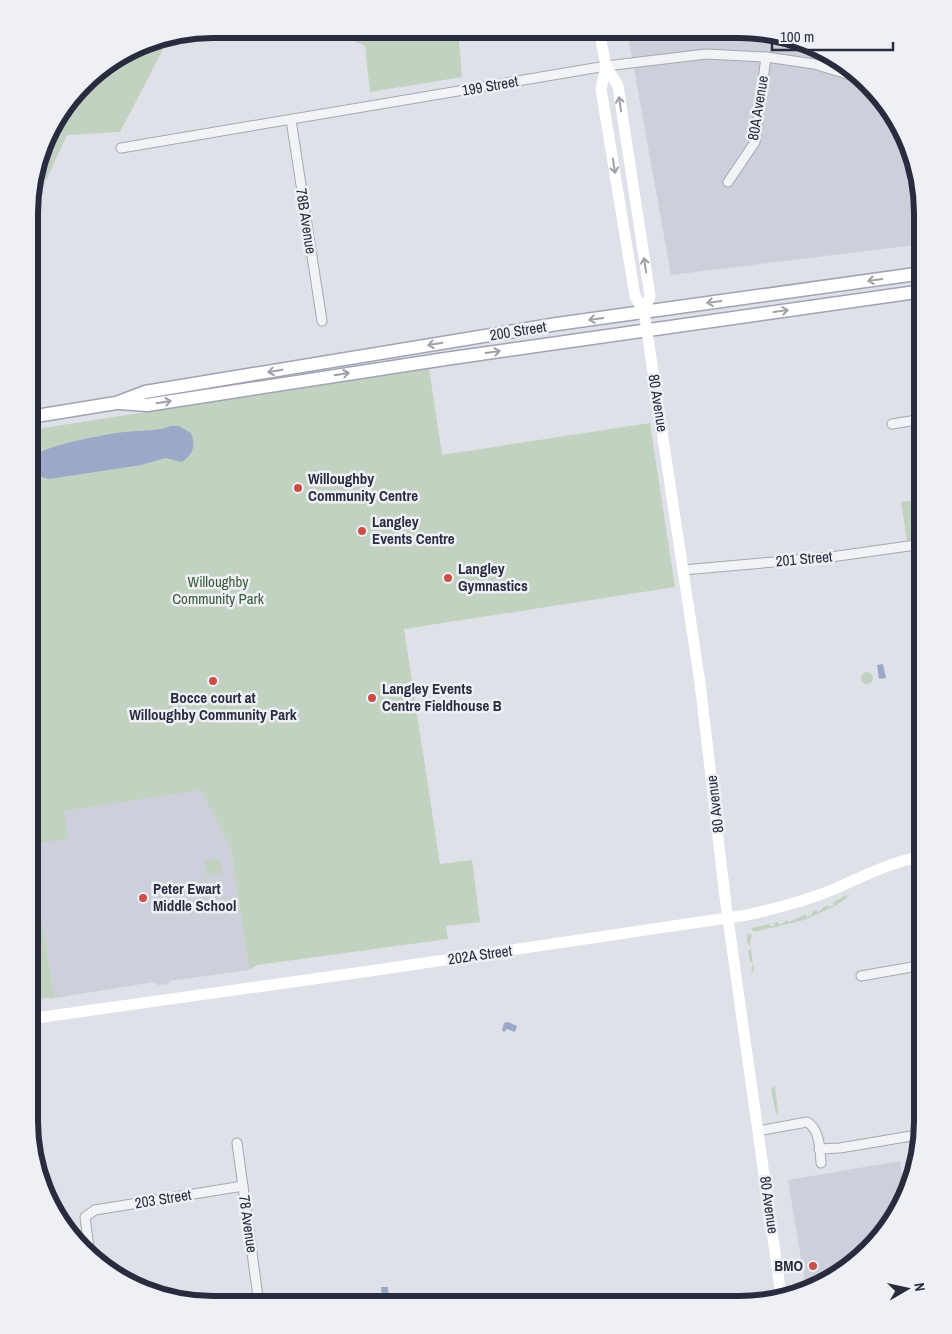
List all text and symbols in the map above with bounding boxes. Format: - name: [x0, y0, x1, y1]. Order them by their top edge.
- scale bar: [772, 20, 893, 52]
- text: 100 m: [780, 26, 814, 47]
- street label: 199 Street: [460, 70, 520, 101]
- street label: 80A Avenue: [742, 74, 773, 142]
- one-way arrow: [615, 97, 625, 113]
- one-way arrow: [609, 158, 619, 174]
- street label: 78B Avenue: [291, 187, 322, 255]
- one-way arrow: [640, 257, 650, 273]
- one-way arrow: [867, 275, 883, 285]
- one-way arrow: [706, 298, 722, 308]
- one-way arrow: [773, 306, 789, 316]
- one-way arrow: [588, 314, 604, 324]
- street label: 200 Street: [488, 316, 548, 345]
- one-way arrow: [427, 340, 443, 350]
- one-way arrow: [485, 347, 501, 357]
- one-way arrow: [267, 367, 283, 377]
- one-way arrow: [334, 369, 350, 379]
- street label: 80 Avenue: [644, 373, 673, 433]
- one-way arrow: [156, 397, 172, 407]
- place label: Willoughby Community Centre: [308, 468, 418, 506]
- marker: Willoughby Community Centre: [292, 482, 304, 494]
- place label: Langley Events Centre: [372, 511, 455, 549]
- marker: Langley Events Centre: [356, 525, 368, 537]
- street label: 201 Street: [775, 546, 834, 571]
- place label: Langley Gymnastics: [458, 558, 528, 596]
- park label: Willoughby Community Park: [172, 571, 265, 609]
- marker: Langley Gymnastics: [442, 572, 454, 584]
- marker: Bocce court at Willoughby Community Park: [207, 675, 219, 687]
- place label: Langley Events Centre Fieldhouse B: [382, 678, 502, 716]
- place label: Bocce court at Willoughby Community Park: [129, 687, 297, 725]
- marker: Langley Events Centre Fieldhouse B: [366, 692, 378, 704]
- street label: 80 Avenue: [701, 774, 728, 834]
- place label: Peter Ewart Middle School: [153, 878, 236, 916]
- marker: Peter Ewart Middle School: [137, 892, 149, 904]
- street label: 202A Street: [447, 940, 514, 969]
- street label: 80 Avenue: [755, 1175, 784, 1235]
- street label: 203 Street: [133, 1184, 193, 1213]
- street label: 78 Avenue: [234, 1194, 263, 1254]
- place label: BMO: [774, 1255, 803, 1276]
- marker: BMO: [807, 1260, 819, 1272]
- north arrow: [882, 1264, 932, 1314]
- text: N: [910, 1281, 929, 1292]

